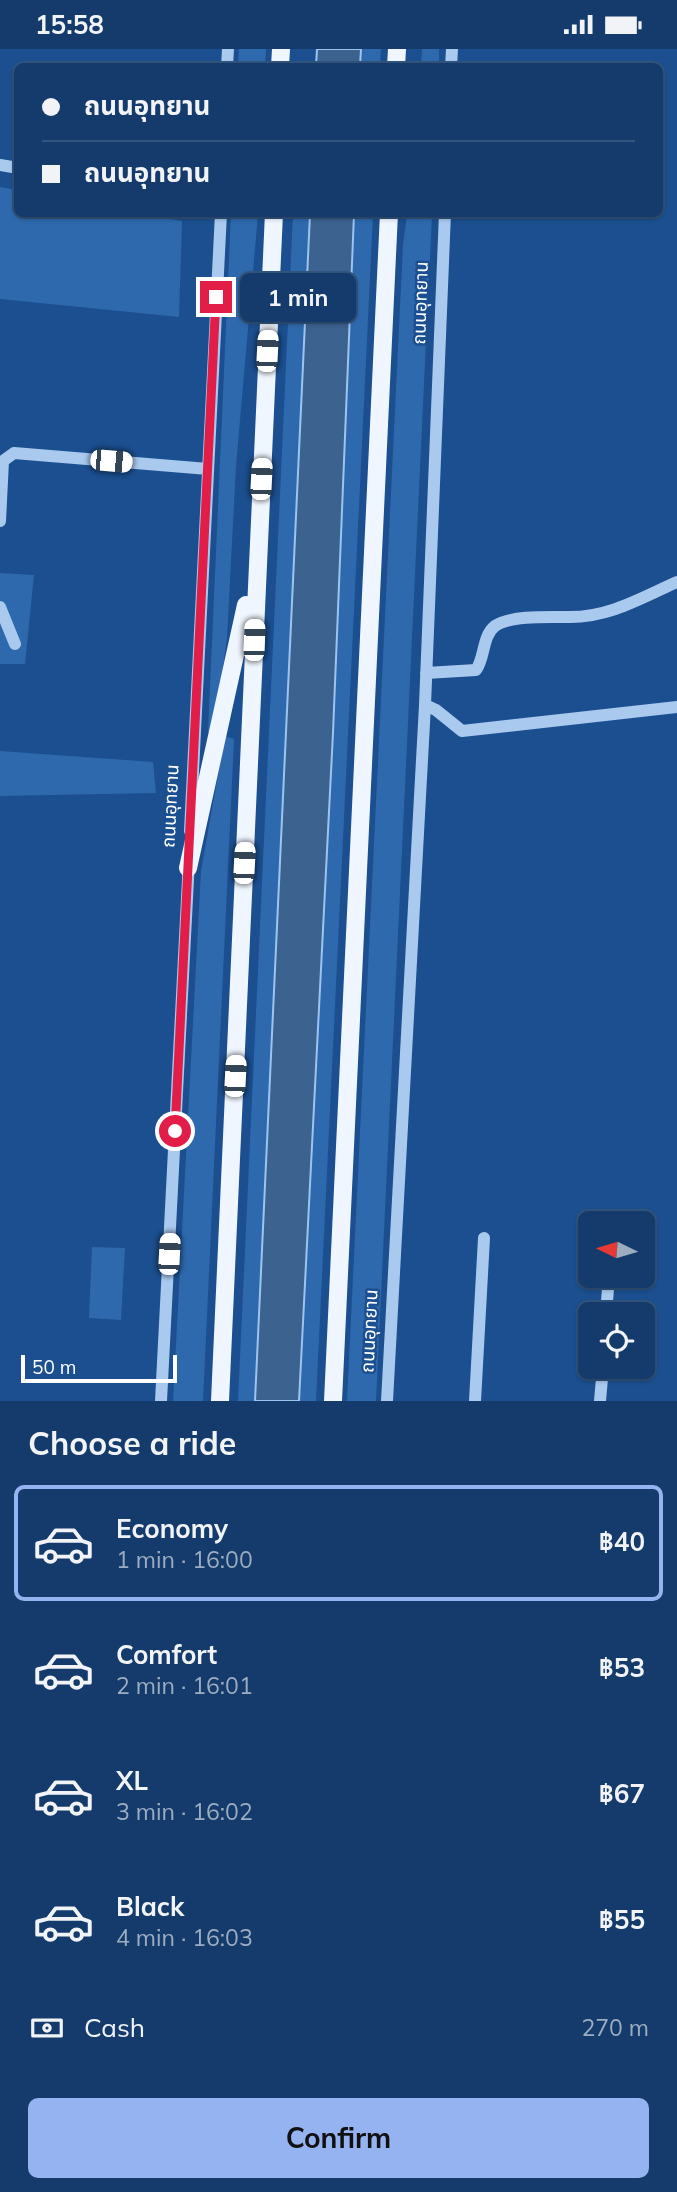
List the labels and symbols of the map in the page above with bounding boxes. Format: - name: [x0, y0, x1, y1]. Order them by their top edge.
- street label: ถนนอุทยาน: [407, 261, 433, 345]
- callout: 1 min: [241, 273, 356, 321]
- route end: [200, 281, 232, 313]
- car: [256, 329, 279, 373]
- car: [90, 449, 133, 473]
- car: [250, 457, 273, 501]
- car: [243, 619, 266, 661]
- street label: ถนนอุทยาน: [156, 764, 184, 848]
- car: [233, 841, 256, 885]
- car: [224, 1054, 247, 1098]
- route start: [159, 1115, 191, 1147]
- north arrow: [578, 1211, 654, 1288]
- car: [158, 1232, 181, 1276]
- street label: ถนนอุทยาน: [355, 1289, 383, 1373]
- scale bar: [21, 1352, 177, 1384]

